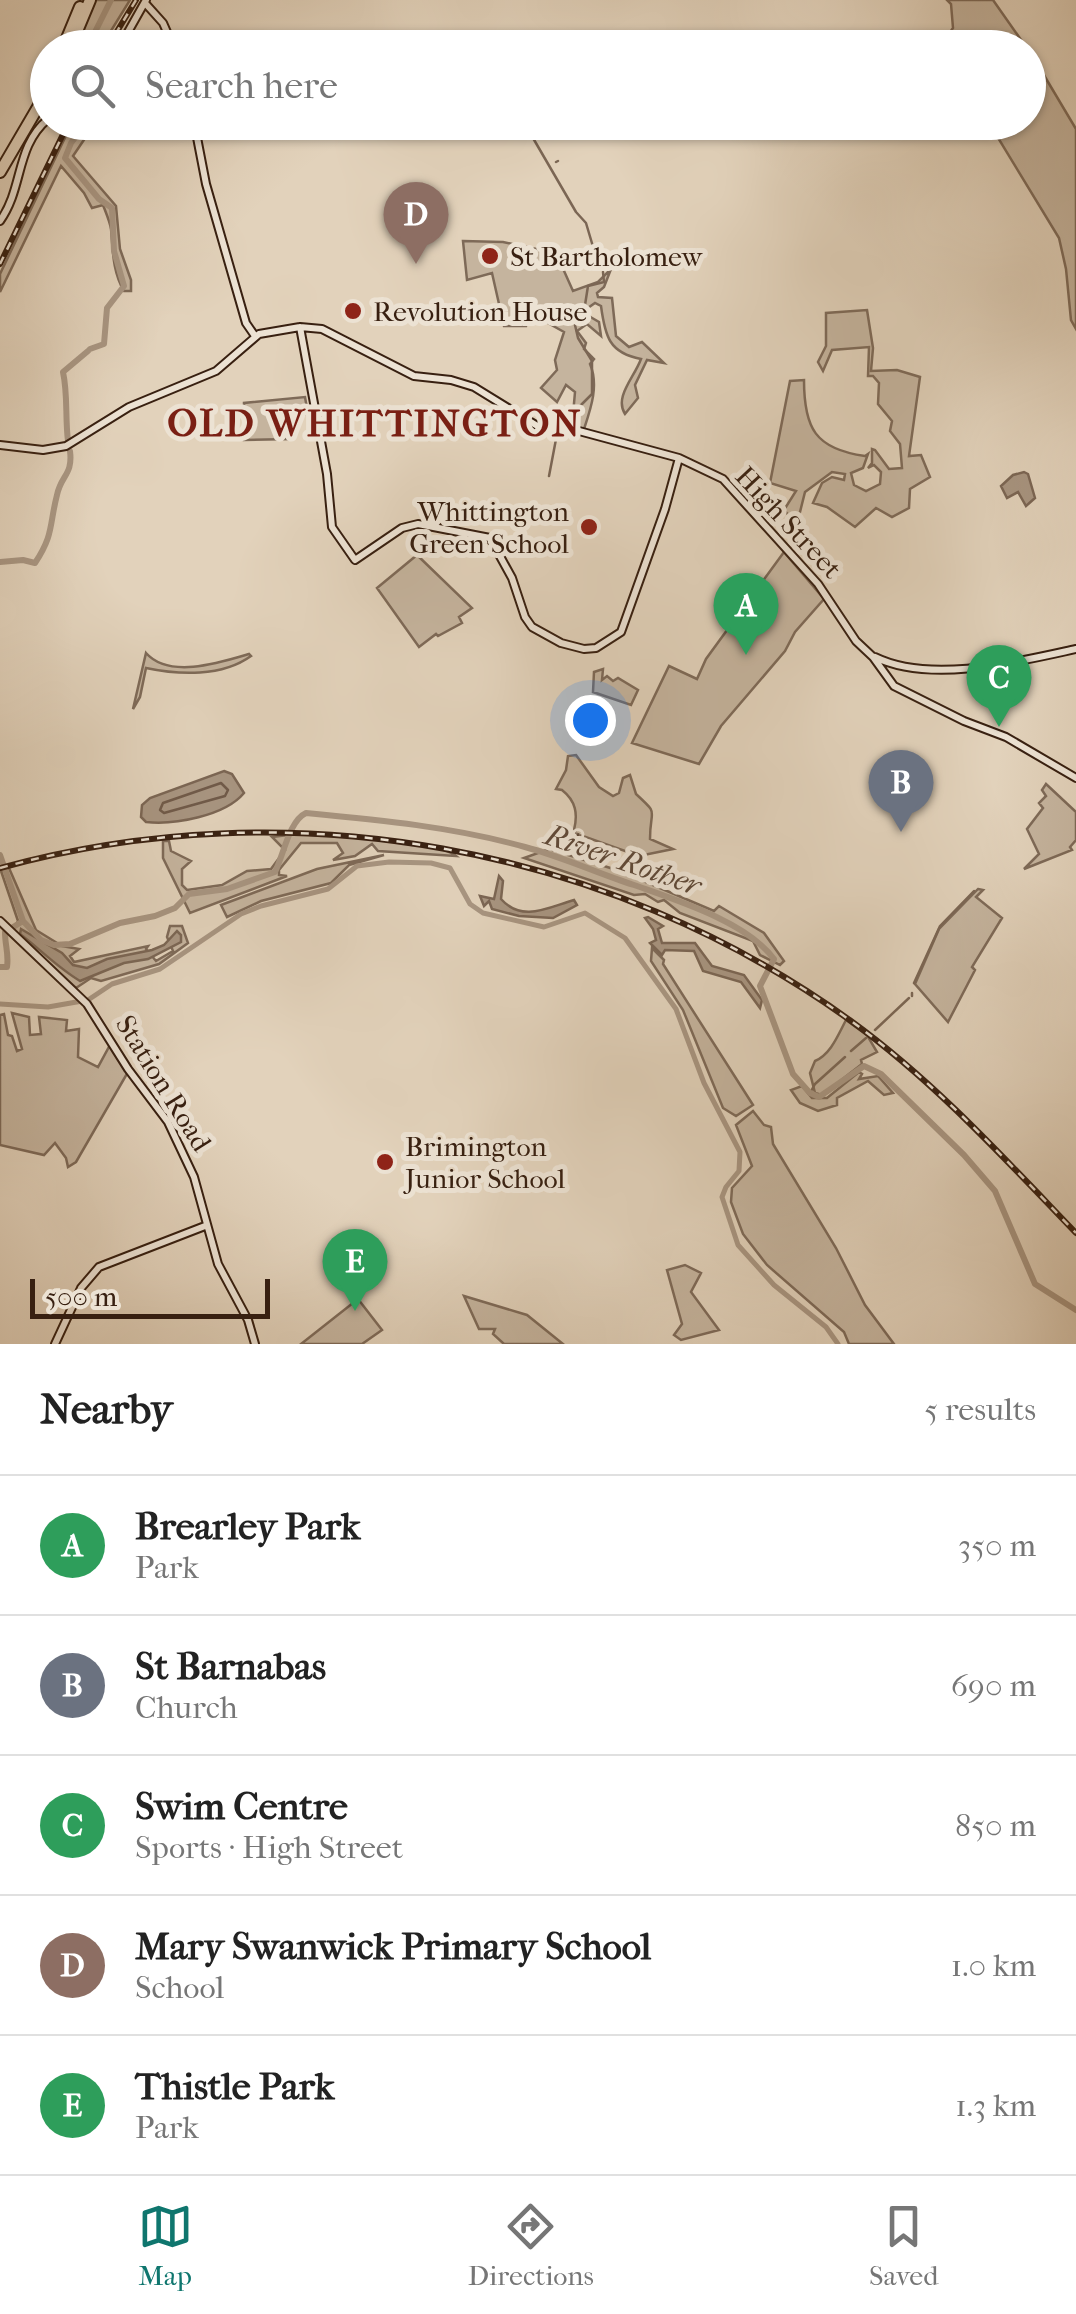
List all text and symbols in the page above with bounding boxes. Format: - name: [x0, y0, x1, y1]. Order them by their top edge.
- search box: [30, 30, 1046, 140]
- icon: search: [65, 58, 120, 113]
- text: Search here: [145, 63, 338, 108]
- pin: D: [384, 182, 448, 264]
- place label: St Bartholomew: [510, 240, 704, 273]
- marker: St Bartholomew: [479, 245, 501, 267]
- place label: Revolution House: [373, 295, 587, 328]
- marker: Revolution House: [342, 300, 364, 322]
- district label: OLD WHITTINGTON: [167, 401, 583, 446]
- street label: High Street: [729, 460, 849, 585]
- place label: Whittington Green School: [409, 495, 569, 560]
- marker: Whittington Green School: [578, 516, 600, 538]
- pin: A: [714, 572, 778, 655]
- pin: C: [966, 644, 1032, 727]
- your location: [565, 695, 616, 746]
- pin: B: [868, 750, 934, 832]
- water label: River Rother: [538, 817, 708, 904]
- street label: Station Road: [109, 1009, 219, 1158]
- place label: Brimington Junior School: [403, 1130, 566, 1195]
- marker: Brimington Junior School: [374, 1151, 396, 1173]
- pin: E: [322, 1228, 388, 1311]
- scale bar: [30, 1274, 270, 1318]
- text: 500 m: [45, 1280, 117, 1313]
- text: Nearby: [40, 1385, 172, 1434]
- text: 5 results: [924, 1391, 1036, 1428]
- text: Brearley Park: [135, 1504, 360, 1549]
- text: A: [62, 1527, 83, 1564]
- text: 350 m: [958, 1527, 1036, 1564]
- text: Park: [135, 1549, 199, 1586]
- text: St Barnabas: [135, 1644, 326, 1689]
- text: B: [62, 1667, 83, 1704]
- text: 690 m: [951, 1667, 1036, 1704]
- text: Church: [135, 1689, 238, 1726]
- text: Swim Centre: [135, 1784, 348, 1829]
- text: C: [62, 1807, 83, 1844]
- text: 850 m: [955, 1807, 1036, 1844]
- text: Sports · High Street: [135, 1829, 403, 1866]
- text: Mary Swanwick Primary School: [135, 1924, 651, 1969]
- text: D: [60, 1947, 85, 1984]
- text: 1.0 km: [951, 1947, 1036, 1984]
- text: School: [135, 1969, 224, 2006]
- text: Thistle Park: [135, 2064, 334, 2109]
- text: E: [63, 2087, 82, 2124]
- text: 1.3 km: [955, 2087, 1036, 2124]
- text: Park: [135, 2109, 199, 2146]
- tab: Map: [138, 2199, 193, 2292]
- tab: Directions: [468, 2199, 594, 2292]
- tab: Saved: [869, 2199, 938, 2292]

